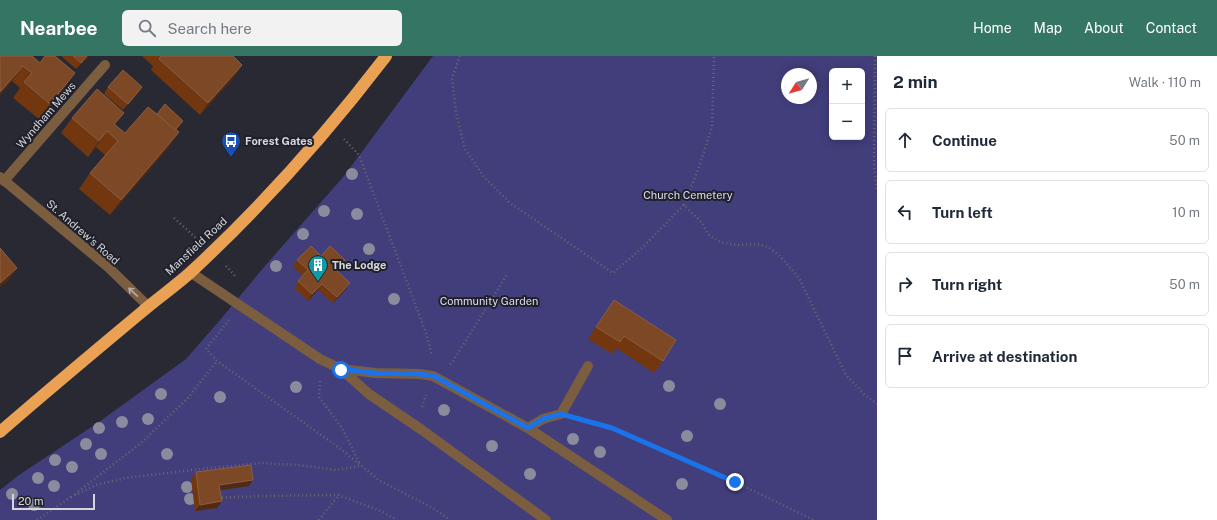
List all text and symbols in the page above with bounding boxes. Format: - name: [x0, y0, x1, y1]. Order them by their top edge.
- search box: [122, 10, 402, 46]
- text: Nearbee: [20, 17, 98, 39]
- icon: search: [136, 17, 158, 39]
- text: Search here: [168, 20, 252, 37]
- text: Home: [973, 20, 1012, 36]
- text: Map: [1034, 20, 1062, 36]
- text: About: [1084, 20, 1124, 36]
- text: Contact: [1146, 20, 1197, 36]
- north arrow: [781, 68, 817, 104]
- map controls: [829, 68, 865, 140]
- button: +: [829, 68, 865, 104]
- text: 2 min: [893, 72, 938, 92]
- text: Walk · 110 m: [1129, 75, 1201, 90]
- street label: Wyndham Mews: [14, 79, 78, 151]
- button: −: [829, 104, 865, 140]
- icon: ahead: [894, 129, 916, 151]
- bus stop icon: Forest Gates: [220, 130, 242, 158]
- text: Continue: [932, 132, 997, 149]
- text: 50 m: [1169, 133, 1200, 148]
- place label: Forest Gates: [245, 135, 313, 147]
- park label: Church Cemetery: [643, 189, 733, 201]
- street label: St. Andrew's Road: [44, 197, 122, 267]
- icon: left: [894, 201, 916, 223]
- text: Turn left: [932, 204, 993, 221]
- text: 10 m: [1172, 205, 1200, 220]
- street label: Mansfield Road: [163, 215, 229, 277]
- building icon: The Lodge: [307, 254, 329, 282]
- place label: The Lodge: [332, 259, 386, 271]
- icon: right: [894, 273, 916, 295]
- text: Turn right: [932, 276, 1002, 293]
- text: 50 m: [1169, 277, 1200, 292]
- one-way arrow: [128, 287, 138, 297]
- park label: Community Garden: [440, 295, 538, 307]
- icon: arrive: [894, 345, 916, 367]
- text: Arrive at destination: [932, 348, 1077, 365]
- route start: [332, 361, 350, 379]
- route end: [726, 473, 744, 491]
- scale bar: [12, 492, 95, 511]
- text: 20 m: [18, 495, 43, 507]

